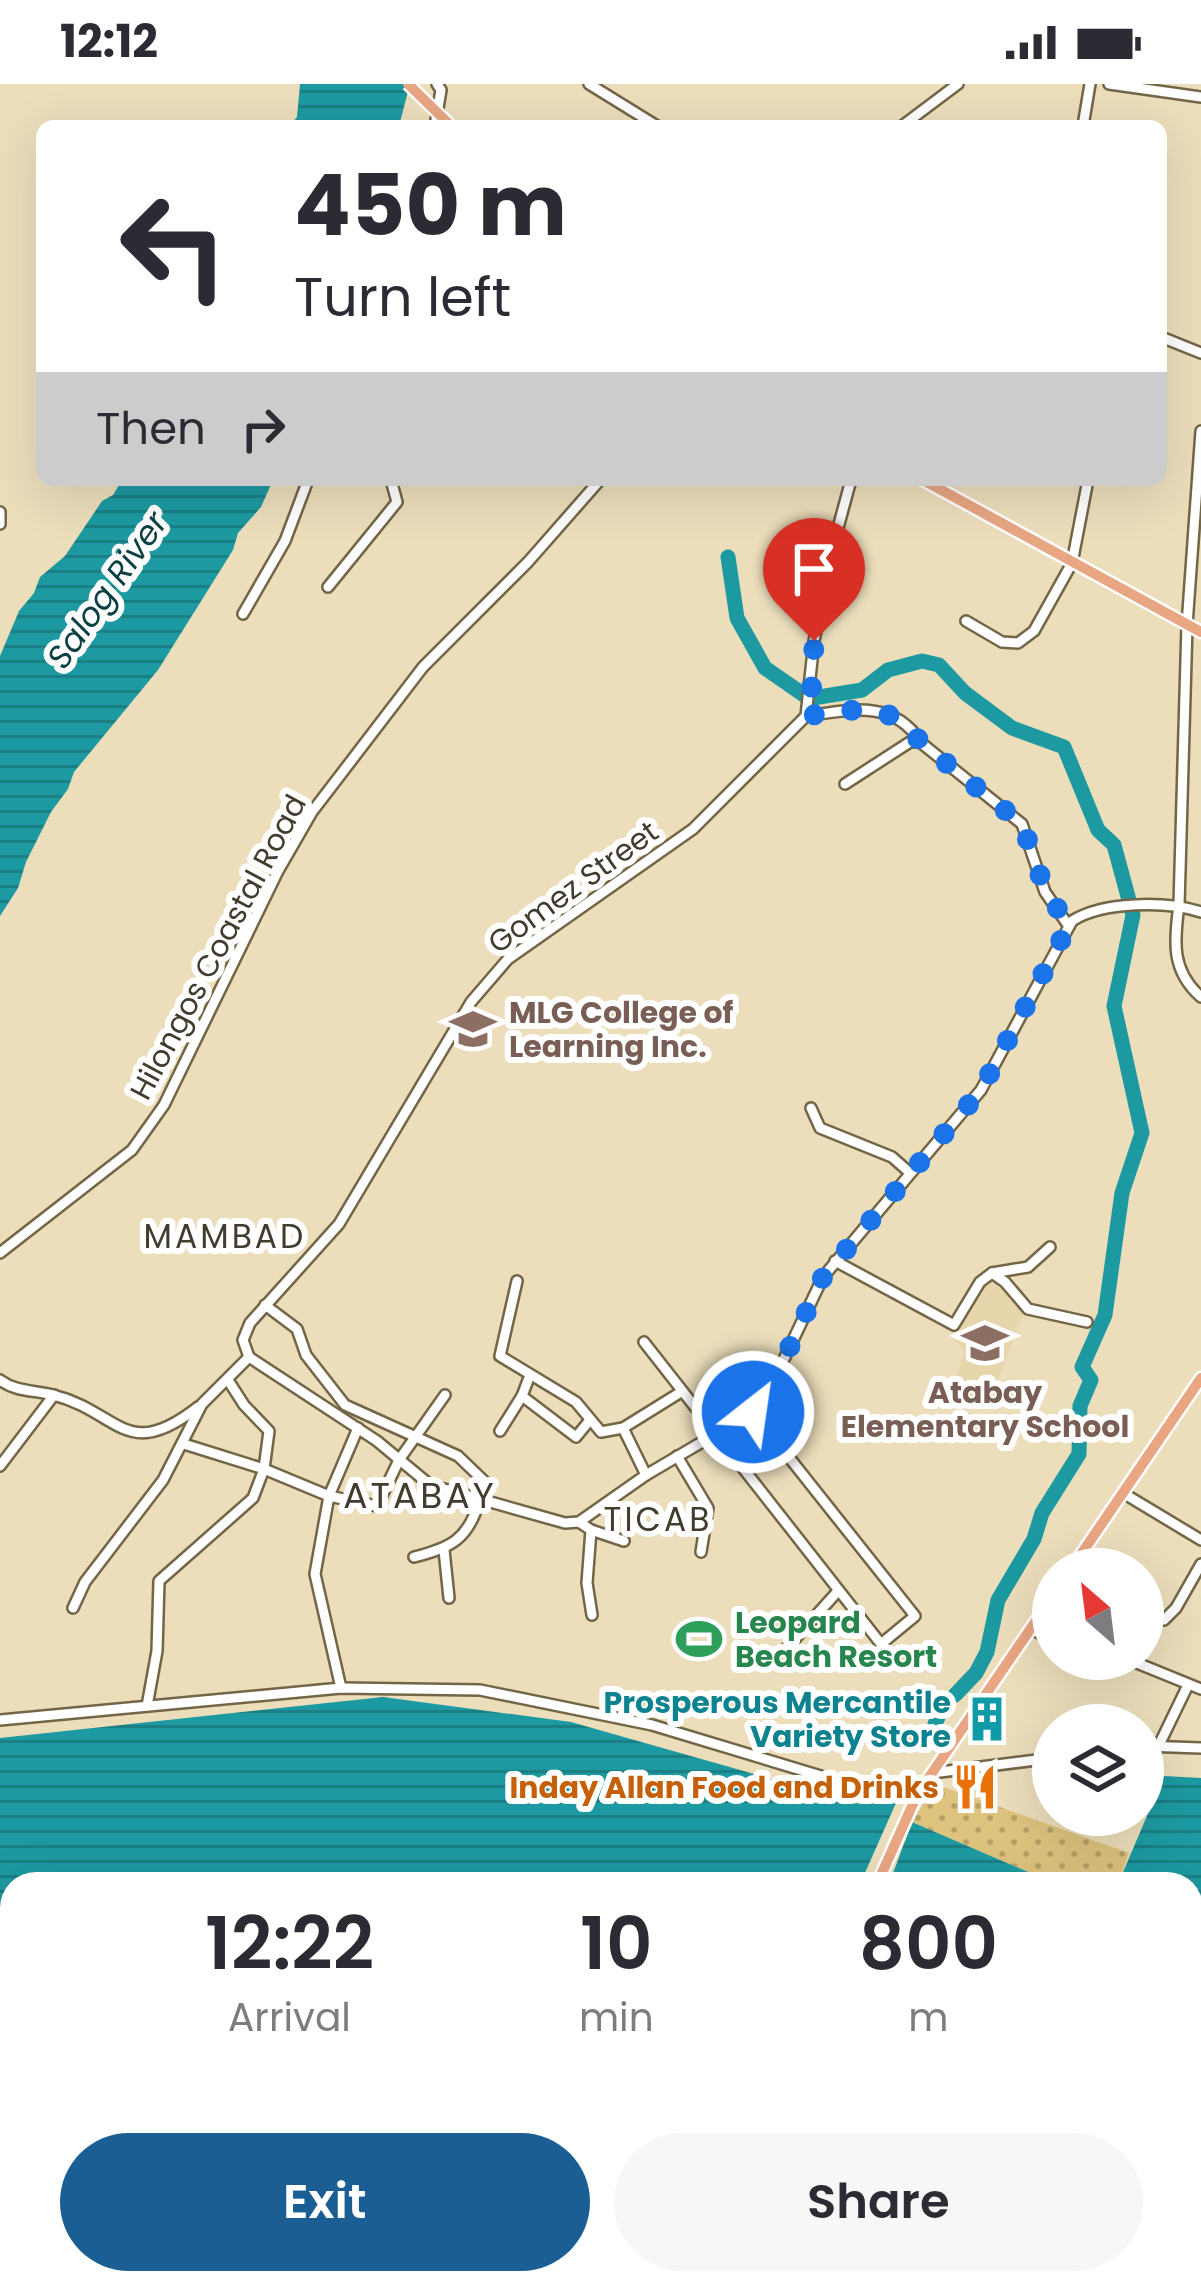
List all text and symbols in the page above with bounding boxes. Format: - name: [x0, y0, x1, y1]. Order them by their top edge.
- text: 12:12: [60, 10, 158, 73]
- text: 450 m: [294, 147, 567, 264]
- icon: left: [96, 168, 252, 324]
- text: Turn left: [294, 259, 511, 335]
- icon: right: [230, 396, 296, 462]
- text: Then: [96, 397, 206, 460]
- water label: Salog River: [35, 501, 179, 678]
- pin: [763, 518, 865, 641]
- icon: arrive: [781, 536, 847, 602]
- street label: Hilongos Coastal Road: [119, 787, 317, 1107]
- street label: Gomez Street: [479, 810, 667, 964]
- place label: MLG College of Learning Inc.: [509, 991, 734, 1068]
- school or university icon: MLG College of Learning Inc.: [448, 1004, 498, 1054]
- district label: MAMBAD: [144, 1213, 306, 1260]
- school or university icon: Atabay Elementary School: [960, 1318, 1010, 1368]
- position arrow: [690, 1349, 816, 1475]
- place label: Atabay Elementary School: [841, 1371, 1129, 1448]
- district label: ATABAY: [343, 1470, 497, 1521]
- district label: TICAB: [604, 1496, 712, 1543]
- north arrow: [1032, 1548, 1164, 1680]
- map controls: [1032, 1548, 1164, 1836]
- place label: Leopard Beach Resort: [735, 1601, 937, 1678]
- sports icon: Leopard Beach Resort: [674, 1614, 724, 1664]
- place label: Prosperous Mercantile Variety Store: [604, 1681, 951, 1758]
- building icon: Prosperous Mercantile Variety Store: [962, 1694, 1012, 1744]
- button: layers: [1032, 1704, 1164, 1836]
- restaurant icon: Inday Allan Food and Drinks: [950, 1762, 1000, 1812]
- place label: Inday Allan Food and Drinks: [509, 1766, 939, 1809]
- text: 12:22: [205, 1893, 374, 1994]
- text: 10: [580, 1893, 653, 1994]
- text: 800: [859, 1893, 998, 1994]
- text: Arrival: [228, 1990, 351, 2045]
- text: min: [579, 1990, 654, 2045]
- text: m: [908, 1990, 948, 2045]
- button: Exit: [60, 2133, 590, 2271]
- button: Share: [614, 2133, 1143, 2271]

